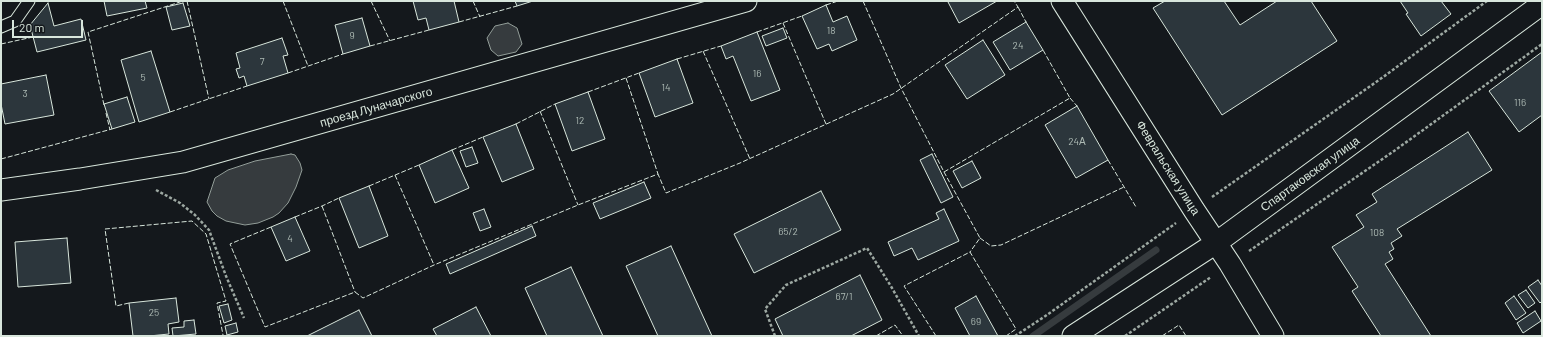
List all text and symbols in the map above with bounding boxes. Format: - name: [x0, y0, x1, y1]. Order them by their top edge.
- scale bar: [14, 12, 85, 38]
- text: 20 m: [19, 20, 45, 34]
- house number: 18: [827, 25, 835, 37]
- house number: 9: [349, 30, 355, 42]
- house number: 24: [1013, 40, 1023, 52]
- house number: 7: [260, 56, 264, 68]
- house number: 16: [753, 68, 761, 80]
- house number: 5: [140, 72, 146, 84]
- house number: 14: [661, 82, 671, 94]
- street label: проезд Луначарского: [318, 84, 434, 130]
- house number: 3: [22, 88, 28, 100]
- house number: 116: [1514, 97, 1526, 109]
- house number: 12: [576, 115, 584, 127]
- street label: Февральская улица: [1133, 118, 1203, 218]
- street label: Спартаковская улица: [1258, 133, 1362, 215]
- house number: 24А: [1068, 136, 1086, 148]
- house number: 65/2: [778, 226, 798, 238]
- house number: 108: [1370, 227, 1384, 239]
- house number: 4: [287, 233, 293, 245]
- house number: 67/1: [836, 291, 852, 303]
- house number: 25: [149, 307, 159, 319]
- house number: 69: [971, 316, 981, 328]

